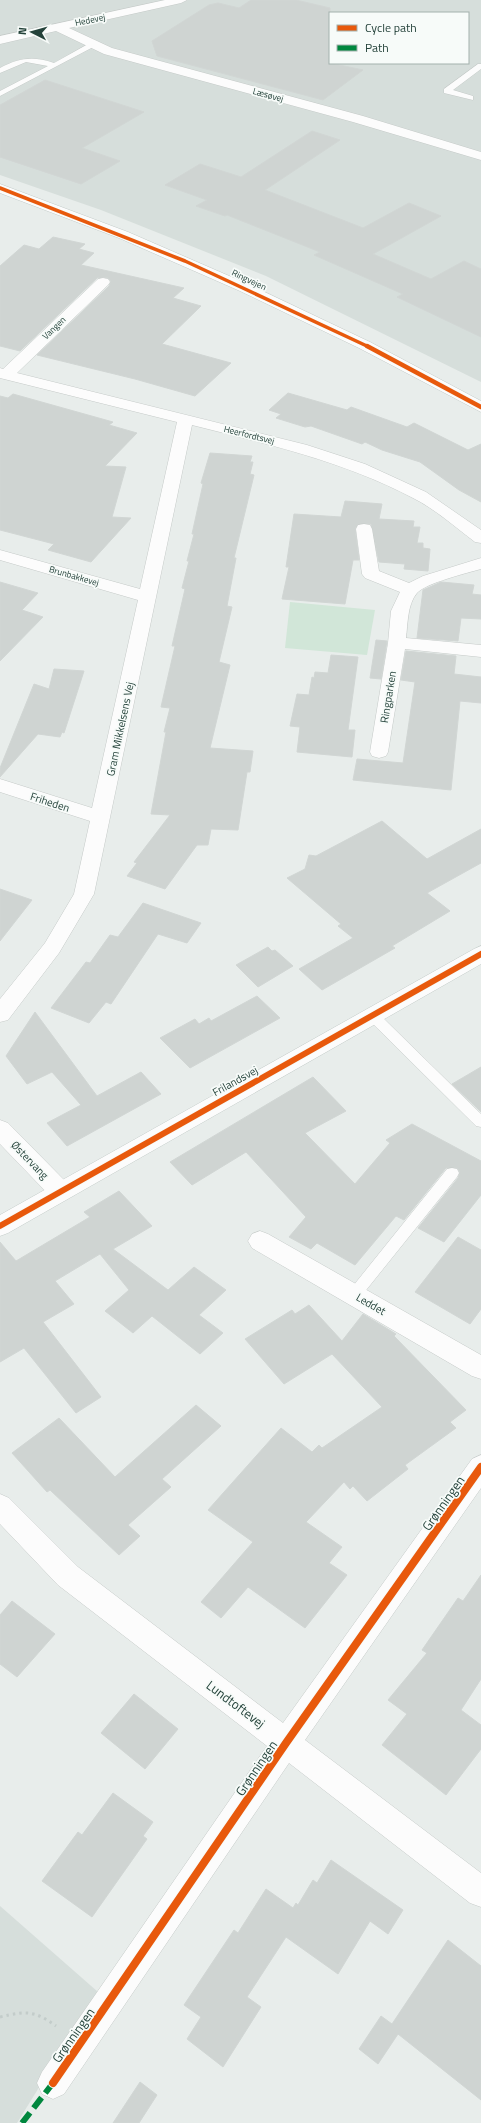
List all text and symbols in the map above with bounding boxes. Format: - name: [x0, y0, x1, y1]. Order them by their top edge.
- street label: Hedevej: [74, 10, 106, 29]
- north arrow: [12, 12, 52, 52]
- legend: [329, 12, 469, 64]
- text: Cycle path: [365, 18, 417, 37]
- text: N: [14, 26, 30, 36]
- text: Path: [365, 38, 389, 57]
- street label: Læsøvej: [251, 84, 285, 105]
- street label: Ringvejen: [230, 266, 269, 293]
- street label: Vangen: [39, 313, 68, 342]
- street label: Heerfordtsvej: [222, 422, 276, 447]
- street label: Brunbakkevej: [48, 562, 101, 589]
- street label: Ringparken: [376, 670, 400, 724]
- street label: Gram Mikkelsens Vej: [102, 680, 138, 778]
- street label: Friheden: [28, 788, 72, 816]
- street label: Frilandsvej: [209, 1062, 261, 1100]
- street label: Østervang: [8, 1137, 53, 1183]
- street label: Leddet: [353, 1289, 389, 1319]
- street label: Grønningen: [417, 1471, 469, 1535]
- street label: Lundtoftevej: [202, 1675, 270, 1733]
- street label: Grønningen: [230, 1736, 282, 1800]
- street label: Grønningen: [47, 2003, 99, 2067]

